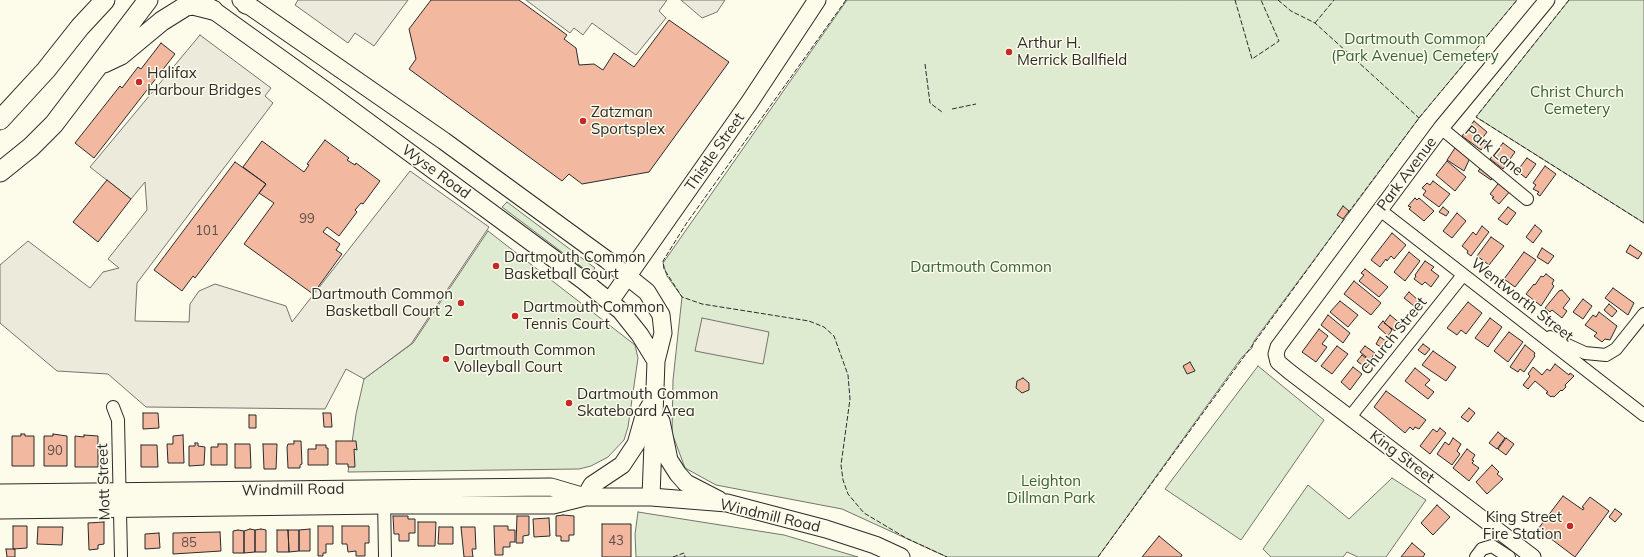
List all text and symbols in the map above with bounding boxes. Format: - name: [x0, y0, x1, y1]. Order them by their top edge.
- park label: Dartmouth Common (Park Avenue) Cemetery: [1331, 30, 1499, 65]
- place label: Arthur H. Merrick Ballfield: [1017, 34, 1127, 69]
- marker: Arthur H. Merrick Ballfield: [1004, 47, 1014, 57]
- place label: Halifax Harbour Bridges: [147, 64, 261, 99]
- marker: Halifax Harbour Bridges: [134, 77, 144, 87]
- park label: Christ Church Cemetery: [1530, 83, 1624, 118]
- place label: Zatzman Sportsplex: [591, 103, 665, 138]
- street label: Thistle Street: [681, 110, 749, 194]
- marker: Zatzman Sportsplex: [578, 116, 588, 126]
- street label: Park Lane: [1461, 122, 1527, 180]
- street label: Park Avenue: [1373, 134, 1441, 214]
- street label: Wyse Road: [398, 141, 474, 203]
- house number: 99: [299, 211, 315, 227]
- house number: 101: [195, 223, 219, 239]
- place label: Dartmouth Common Basketball Court: [504, 248, 646, 283]
- street label: Wentworth Street: [1467, 254, 1577, 346]
- park label: Dartmouth Common: [910, 258, 1052, 276]
- marker: Dartmouth Common Basketball Court: [491, 261, 501, 271]
- place label: Dartmouth Common Basketball Court 2: [311, 285, 453, 320]
- street label: Church Street: [1357, 294, 1431, 378]
- marker: Dartmouth Common Basketball Court 2: [456, 298, 466, 308]
- place label: Dartmouth Common Tennis Court: [523, 298, 665, 333]
- marker: Dartmouth Common Tennis Court: [510, 311, 520, 321]
- place label: Dartmouth Common Volleyball Court: [454, 341, 596, 376]
- marker: Dartmouth Common Volleyball Court: [441, 354, 451, 364]
- place label: Dartmouth Common Skateboard Area: [577, 385, 719, 420]
- marker: Dartmouth Common Skateboard Area: [564, 398, 574, 408]
- street label: King Street: [1366, 427, 1438, 487]
- house number: 90: [47, 443, 63, 459]
- street label: Mott Street: [94, 443, 114, 521]
- park label: Leighton Dillman Park: [1007, 472, 1095, 507]
- street label: Windmill Road: [242, 480, 344, 500]
- street label: Windmill Road: [718, 496, 822, 536]
- place label: King Street Fire Station: [1483, 508, 1562, 543]
- marker: King Street Fire Station: [1565, 521, 1575, 531]
- house number: 43: [608, 533, 624, 549]
- house number: 85: [181, 535, 197, 551]

